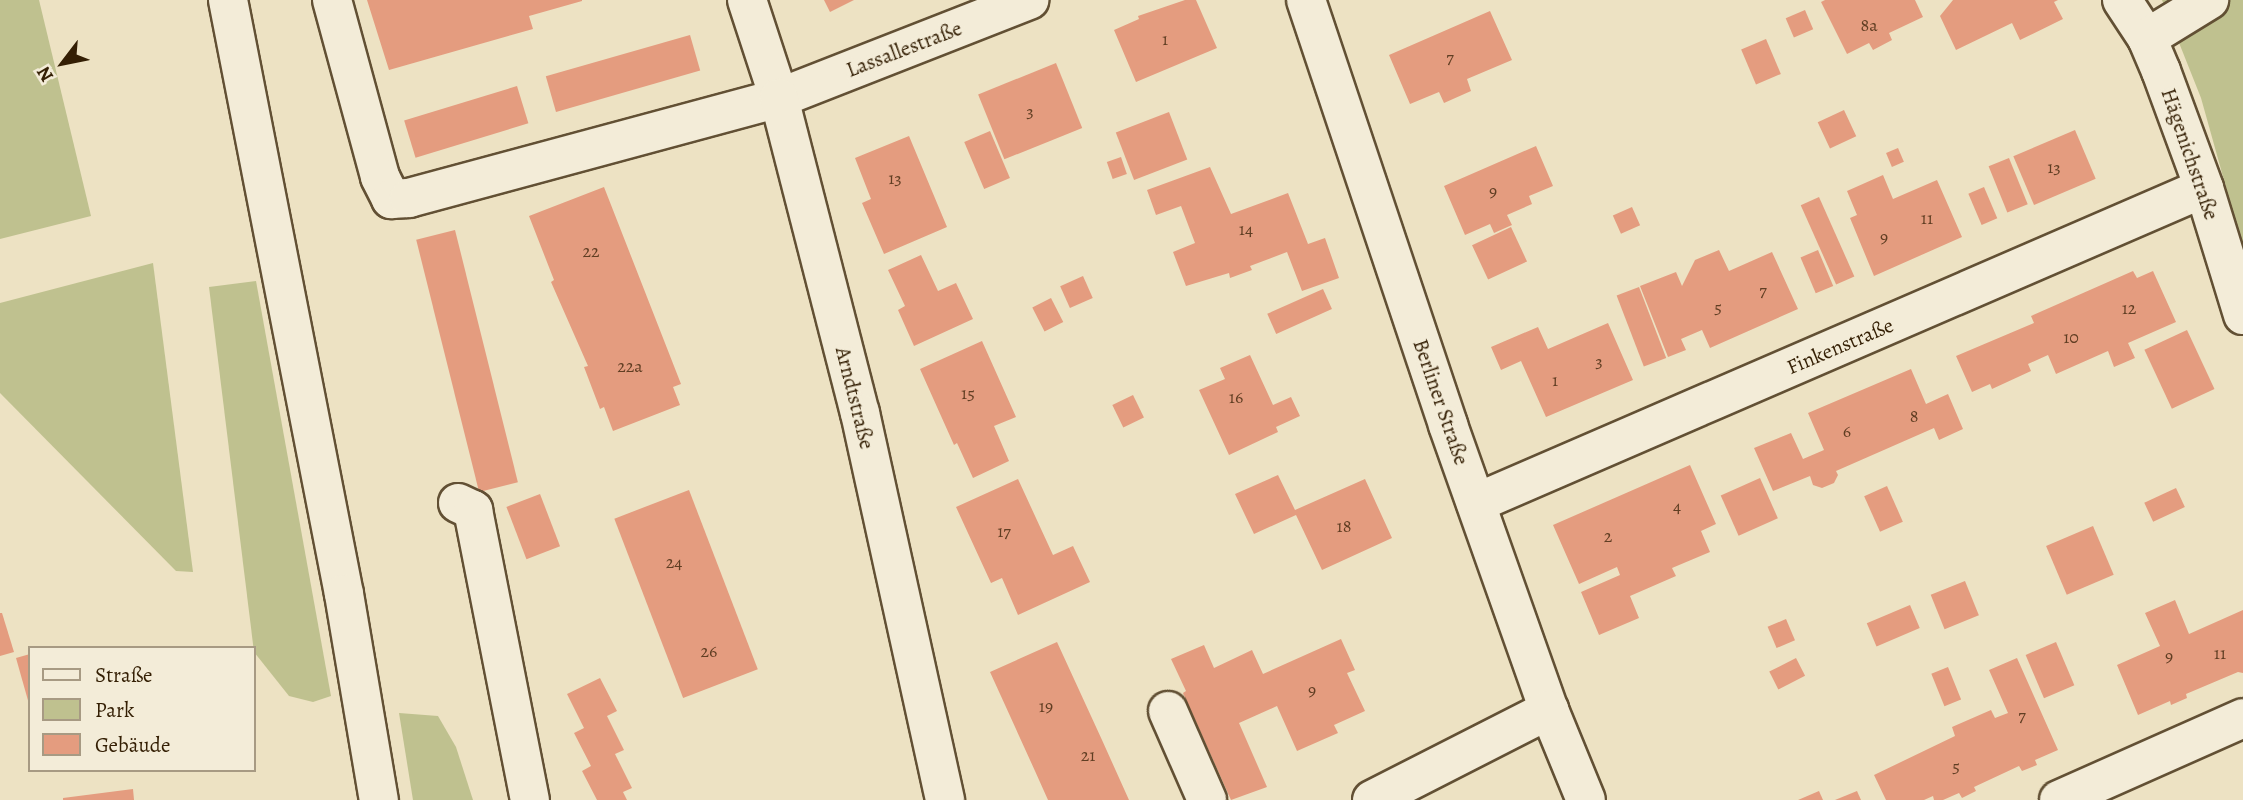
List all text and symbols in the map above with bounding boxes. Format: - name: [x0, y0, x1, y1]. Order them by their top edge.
- house number: 8a: [1860, 14, 1878, 36]
- street label: Lassallestraße: [843, 15, 965, 83]
- north arrow: [28, 28, 98, 98]
- house number: 1: [1162, 28, 1168, 50]
- house number: 7: [1446, 46, 1454, 68]
- text: N: [30, 61, 60, 87]
- street label: Hägenichstraße: [2156, 85, 2224, 223]
- house number: 3: [1026, 100, 1034, 122]
- house number: 13: [2047, 156, 2061, 178]
- house number: 13: [888, 167, 902, 189]
- house number: 9: [1489, 180, 1497, 202]
- house number: 11: [1921, 207, 1933, 229]
- house number: 14: [1239, 218, 1253, 240]
- house number: 9: [1880, 226, 1888, 248]
- house number: 22: [582, 240, 600, 262]
- house number: 7: [1759, 279, 1767, 301]
- house number: 5: [1714, 296, 1722, 318]
- house number: 12: [2122, 297, 2136, 319]
- street label: Finkenstraße: [1783, 312, 1897, 380]
- house number: 10: [2063, 326, 2079, 348]
- street label: Berliner Straße: [1408, 336, 1474, 468]
- street label: Arndtstraße: [830, 344, 880, 452]
- house number: 3: [1595, 350, 1603, 372]
- house number: 22a: [617, 355, 643, 377]
- house number: 1: [1552, 369, 1558, 391]
- house number: 15: [961, 382, 975, 404]
- house number: 16: [1229, 386, 1243, 408]
- house number: 8: [1910, 405, 1918, 427]
- house number: 6: [1843, 420, 1851, 442]
- house number: 4: [1673, 495, 1681, 517]
- house number: 18: [1337, 515, 1351, 537]
- house number: 17: [997, 520, 1011, 542]
- house number: 2: [1604, 525, 1612, 547]
- house number: 24: [666, 551, 682, 573]
- house number: 26: [701, 640, 717, 662]
- house number: 11: [2214, 642, 2226, 664]
- house number: 9: [2165, 645, 2173, 667]
- legend: [28, 646, 256, 772]
- text: Straße: [95, 661, 153, 689]
- house number: 9: [1308, 679, 1316, 701]
- house number: 19: [1039, 695, 1053, 717]
- text: Park: [95, 696, 134, 724]
- house number: 7: [2018, 704, 2026, 726]
- text: Gebäude: [95, 731, 171, 759]
- house number: 21: [1081, 744, 1095, 766]
- house number: 5: [1952, 755, 1960, 777]

